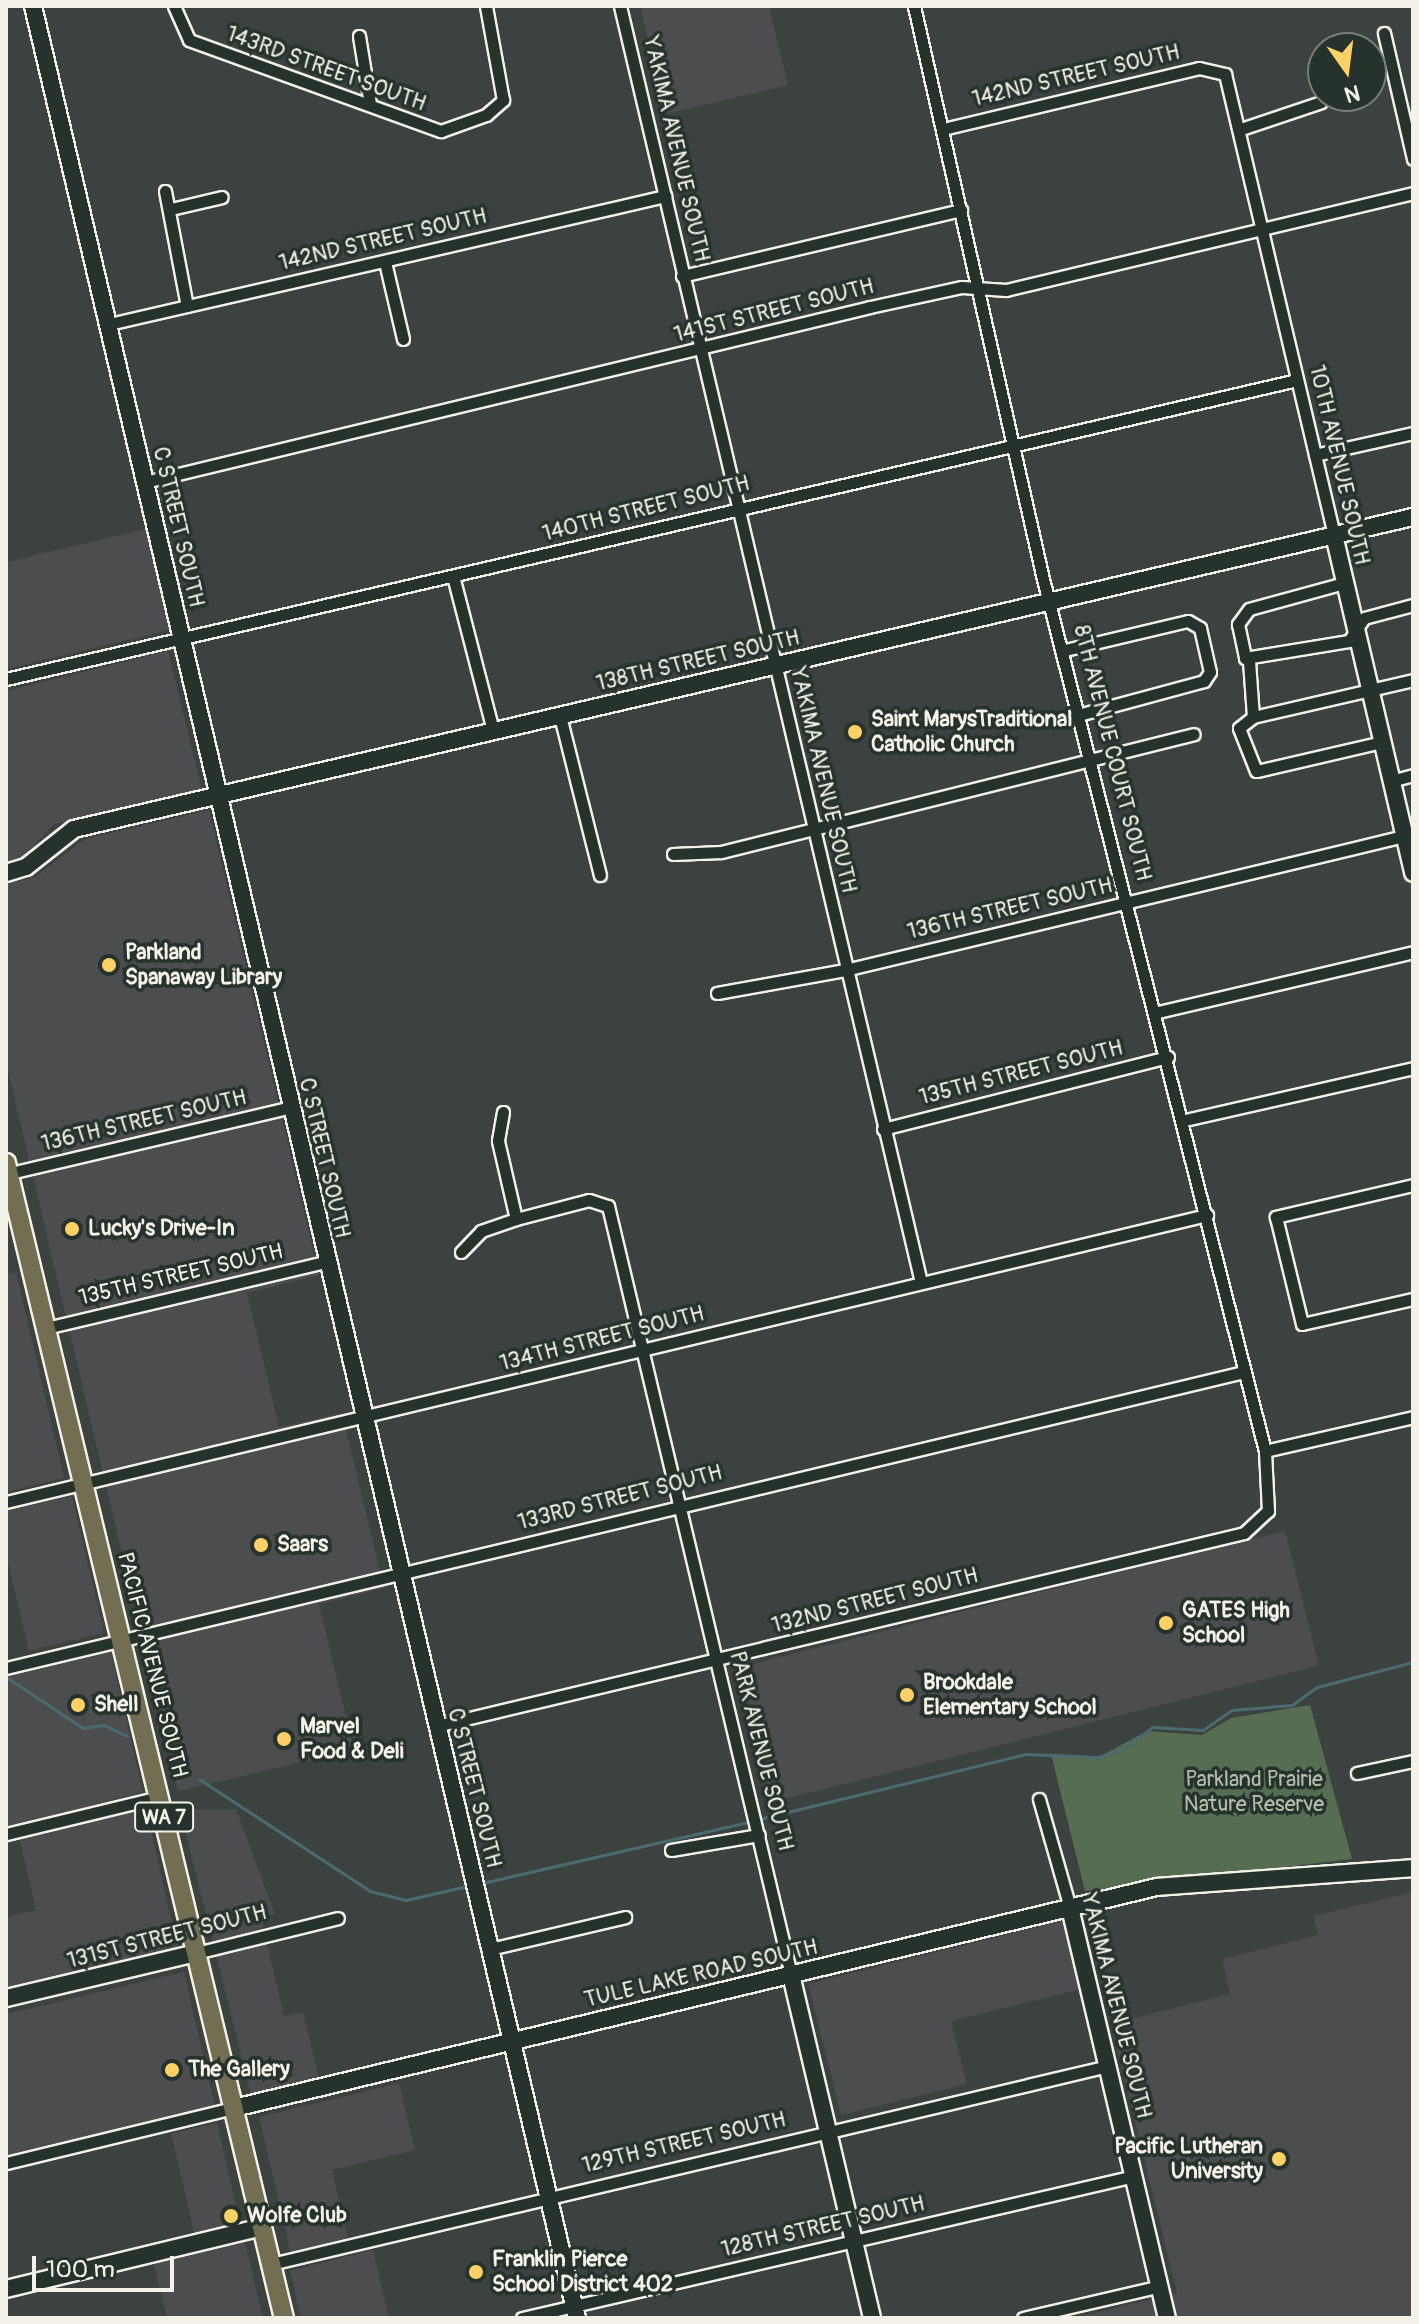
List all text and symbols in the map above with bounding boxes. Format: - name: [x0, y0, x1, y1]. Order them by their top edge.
- street label: 143RD STREET SOUTH: [223, 21, 429, 117]
- north arrow: [1307, 32, 1387, 112]
- street label: YAKIMA AVENUE SOUTH: [637, 33, 715, 265]
- street label: 142ND STREET SOUTH: [970, 39, 1182, 113]
- text: N: [1342, 78, 1363, 109]
- street label: 142ND STREET SOUTH: [277, 203, 489, 277]
- street label: 141ST STREET SOUTH: [671, 273, 877, 349]
- street label: 10TH AVENUE SOUTH: [1303, 363, 1375, 567]
- street label: C STREET SOUTH: [147, 444, 209, 610]
- street label: 140TH STREET SOUTH: [540, 470, 752, 548]
- street label: 8TH AVENUE COURT SOUTH: [1067, 622, 1157, 884]
- street label: 138TH STREET SOUTH: [594, 625, 802, 697]
- street label: YAKIMA AVENUE SOUTH: [784, 664, 862, 896]
- place label: Saint MarysTraditional Catholic Church: [871, 706, 1072, 758]
- marker: Saint MarysTraditional Catholic Church: [846, 723, 864, 741]
- street label: 136TH STREET SOUTH: [905, 873, 1115, 945]
- place label: Parkland Spanaway Library: [125, 939, 282, 990]
- marker: Parkland Spanaway Library: [100, 956, 118, 974]
- street label: 135TH STREET SOUTH: [916, 1035, 1126, 1111]
- street label: C STREET SOUTH: [293, 1075, 355, 1241]
- street label: 136TH STREET SOUTH: [39, 1085, 249, 1157]
- place label: Lucky's Drive-In: [88, 1216, 235, 1242]
- marker: Lucky's Drive-In: [63, 1220, 81, 1238]
- street label: 135TH STREET SOUTH: [76, 1239, 286, 1311]
- street label: 134TH STREET SOUTH: [497, 1301, 707, 1377]
- street label: 133RD STREET SOUTH: [515, 1460, 725, 1536]
- place label: Saars: [277, 1532, 328, 1558]
- marker: Saars: [252, 1536, 270, 1554]
- street label: PACIFIC AVENUE SOUTH: [111, 1550, 193, 1780]
- street label: 132ND STREET SOUTH: [769, 1563, 981, 1639]
- place label: GATES High School: [1182, 1597, 1290, 1648]
- marker: GATES High School: [1157, 1614, 1175, 1632]
- street label: PARK AVENUE SOUTH: [723, 1649, 799, 1853]
- place label: Brookdale Elementary School: [923, 1669, 1097, 1720]
- marker: Brookdale Elementary School: [898, 1686, 916, 1704]
- place label: Shell: [94, 1692, 138, 1718]
- marker: Shell: [69, 1696, 87, 1714]
- street label: C STREET SOUTH: [441, 1705, 507, 1871]
- place label: Marvel Food & Deli: [300, 1713, 404, 1764]
- marker: Marvel Food & Deli: [275, 1730, 293, 1748]
- park label: Parkland Prairie Nature Reserve: [1184, 1766, 1324, 1818]
- road number: WA 7: [134, 1801, 194, 1833]
- street label: YAKIMA AVENUE SOUTH: [1075, 1891, 1157, 2121]
- street label: 131ST STREET SOUTH: [65, 1899, 269, 1975]
- street label: TULE LAKE ROAD SOUTH: [582, 1934, 820, 2014]
- place label: The Gallery: [188, 2057, 290, 2083]
- marker: The Gallery: [163, 2061, 181, 2079]
- street label: 129TH STREET SOUTH: [580, 2107, 788, 2179]
- place label: Pacific Lutheran University: [1114, 2133, 1263, 2184]
- marker: Pacific Lutheran University: [1270, 2150, 1288, 2168]
- street label: 128TH STREET SOUTH: [719, 2191, 927, 2263]
- place label: Wolfe Club: [247, 2203, 347, 2229]
- marker: Wolfe Club: [222, 2207, 240, 2225]
- scale bar: [36, 2240, 178, 2290]
- place label: Franklin Pierce School District 402: [492, 2246, 673, 2298]
- text: 100 m: [46, 2255, 115, 2284]
- marker: Franklin Pierce School District 402: [467, 2263, 485, 2281]

